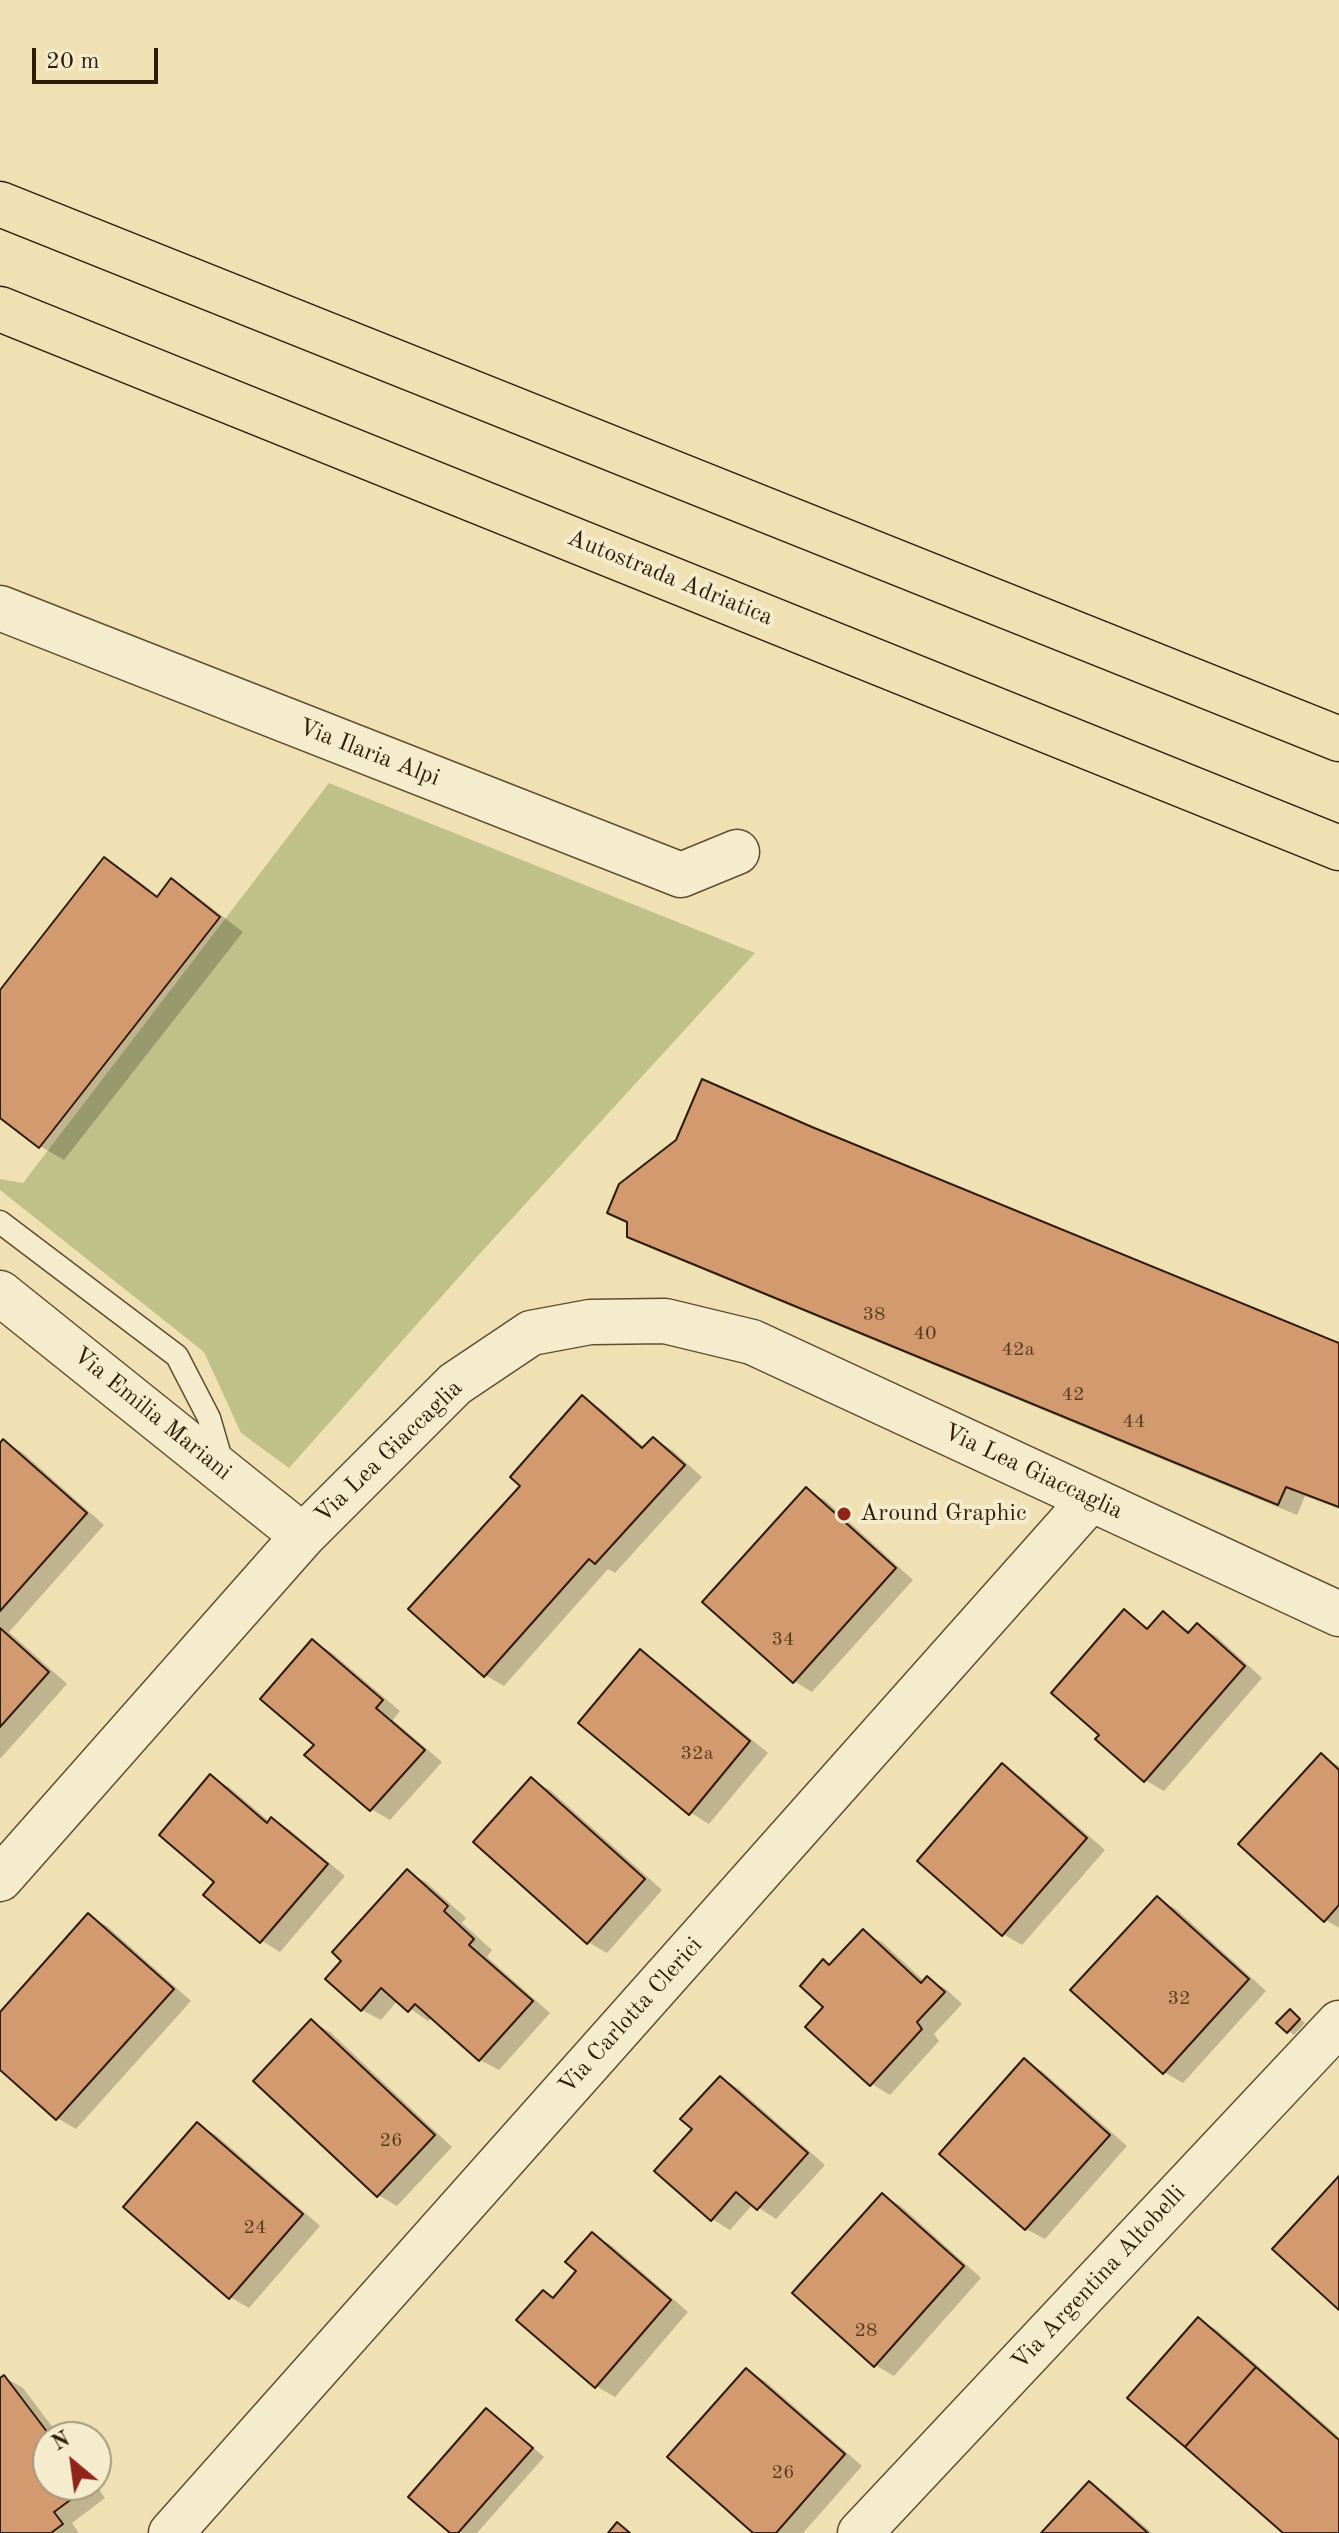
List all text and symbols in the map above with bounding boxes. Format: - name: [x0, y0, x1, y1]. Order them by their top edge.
- scale bar: [36, 32, 162, 82]
- text: 20 m: [46, 50, 100, 74]
- street label: Autostrada Adriatica: [563, 524, 777, 632]
- street label: Via Ilaria Alpi: [294, 713, 444, 793]
- house number: 38: [862, 1303, 886, 1327]
- house number: 40: [913, 1322, 937, 1346]
- house number: 42a: [1001, 1338, 1035, 1362]
- street label: Via Emilia Mariani: [67, 1341, 237, 1487]
- street label: Via Lea Giaccaglia: [309, 1374, 469, 1530]
- house number: 42: [1061, 1383, 1085, 1407]
- house number: 44: [1122, 1410, 1146, 1434]
- street label: Via Lea Giaccaglia: [939, 1418, 1127, 1526]
- place label: Around Graphic: [860, 1500, 1027, 1528]
- marker: Around Graphic: [835, 1505, 853, 1523]
- house number: 34: [771, 1628, 795, 1652]
- house number: 32a: [680, 1742, 714, 1766]
- street label: Via Carlotta Clerici: [553, 1932, 709, 2100]
- house number: 32: [1167, 1987, 1191, 2011]
- house number: 26: [379, 2129, 403, 2153]
- street label: Via Argentina Altobelli: [1006, 2180, 1192, 2376]
- house number: 24: [243, 2216, 267, 2240]
- house number: 28: [854, 2319, 878, 2343]
- north arrow: [32, 2421, 112, 2501]
- text: N: [49, 2428, 74, 2455]
- house number: 26: [771, 2461, 795, 2485]

